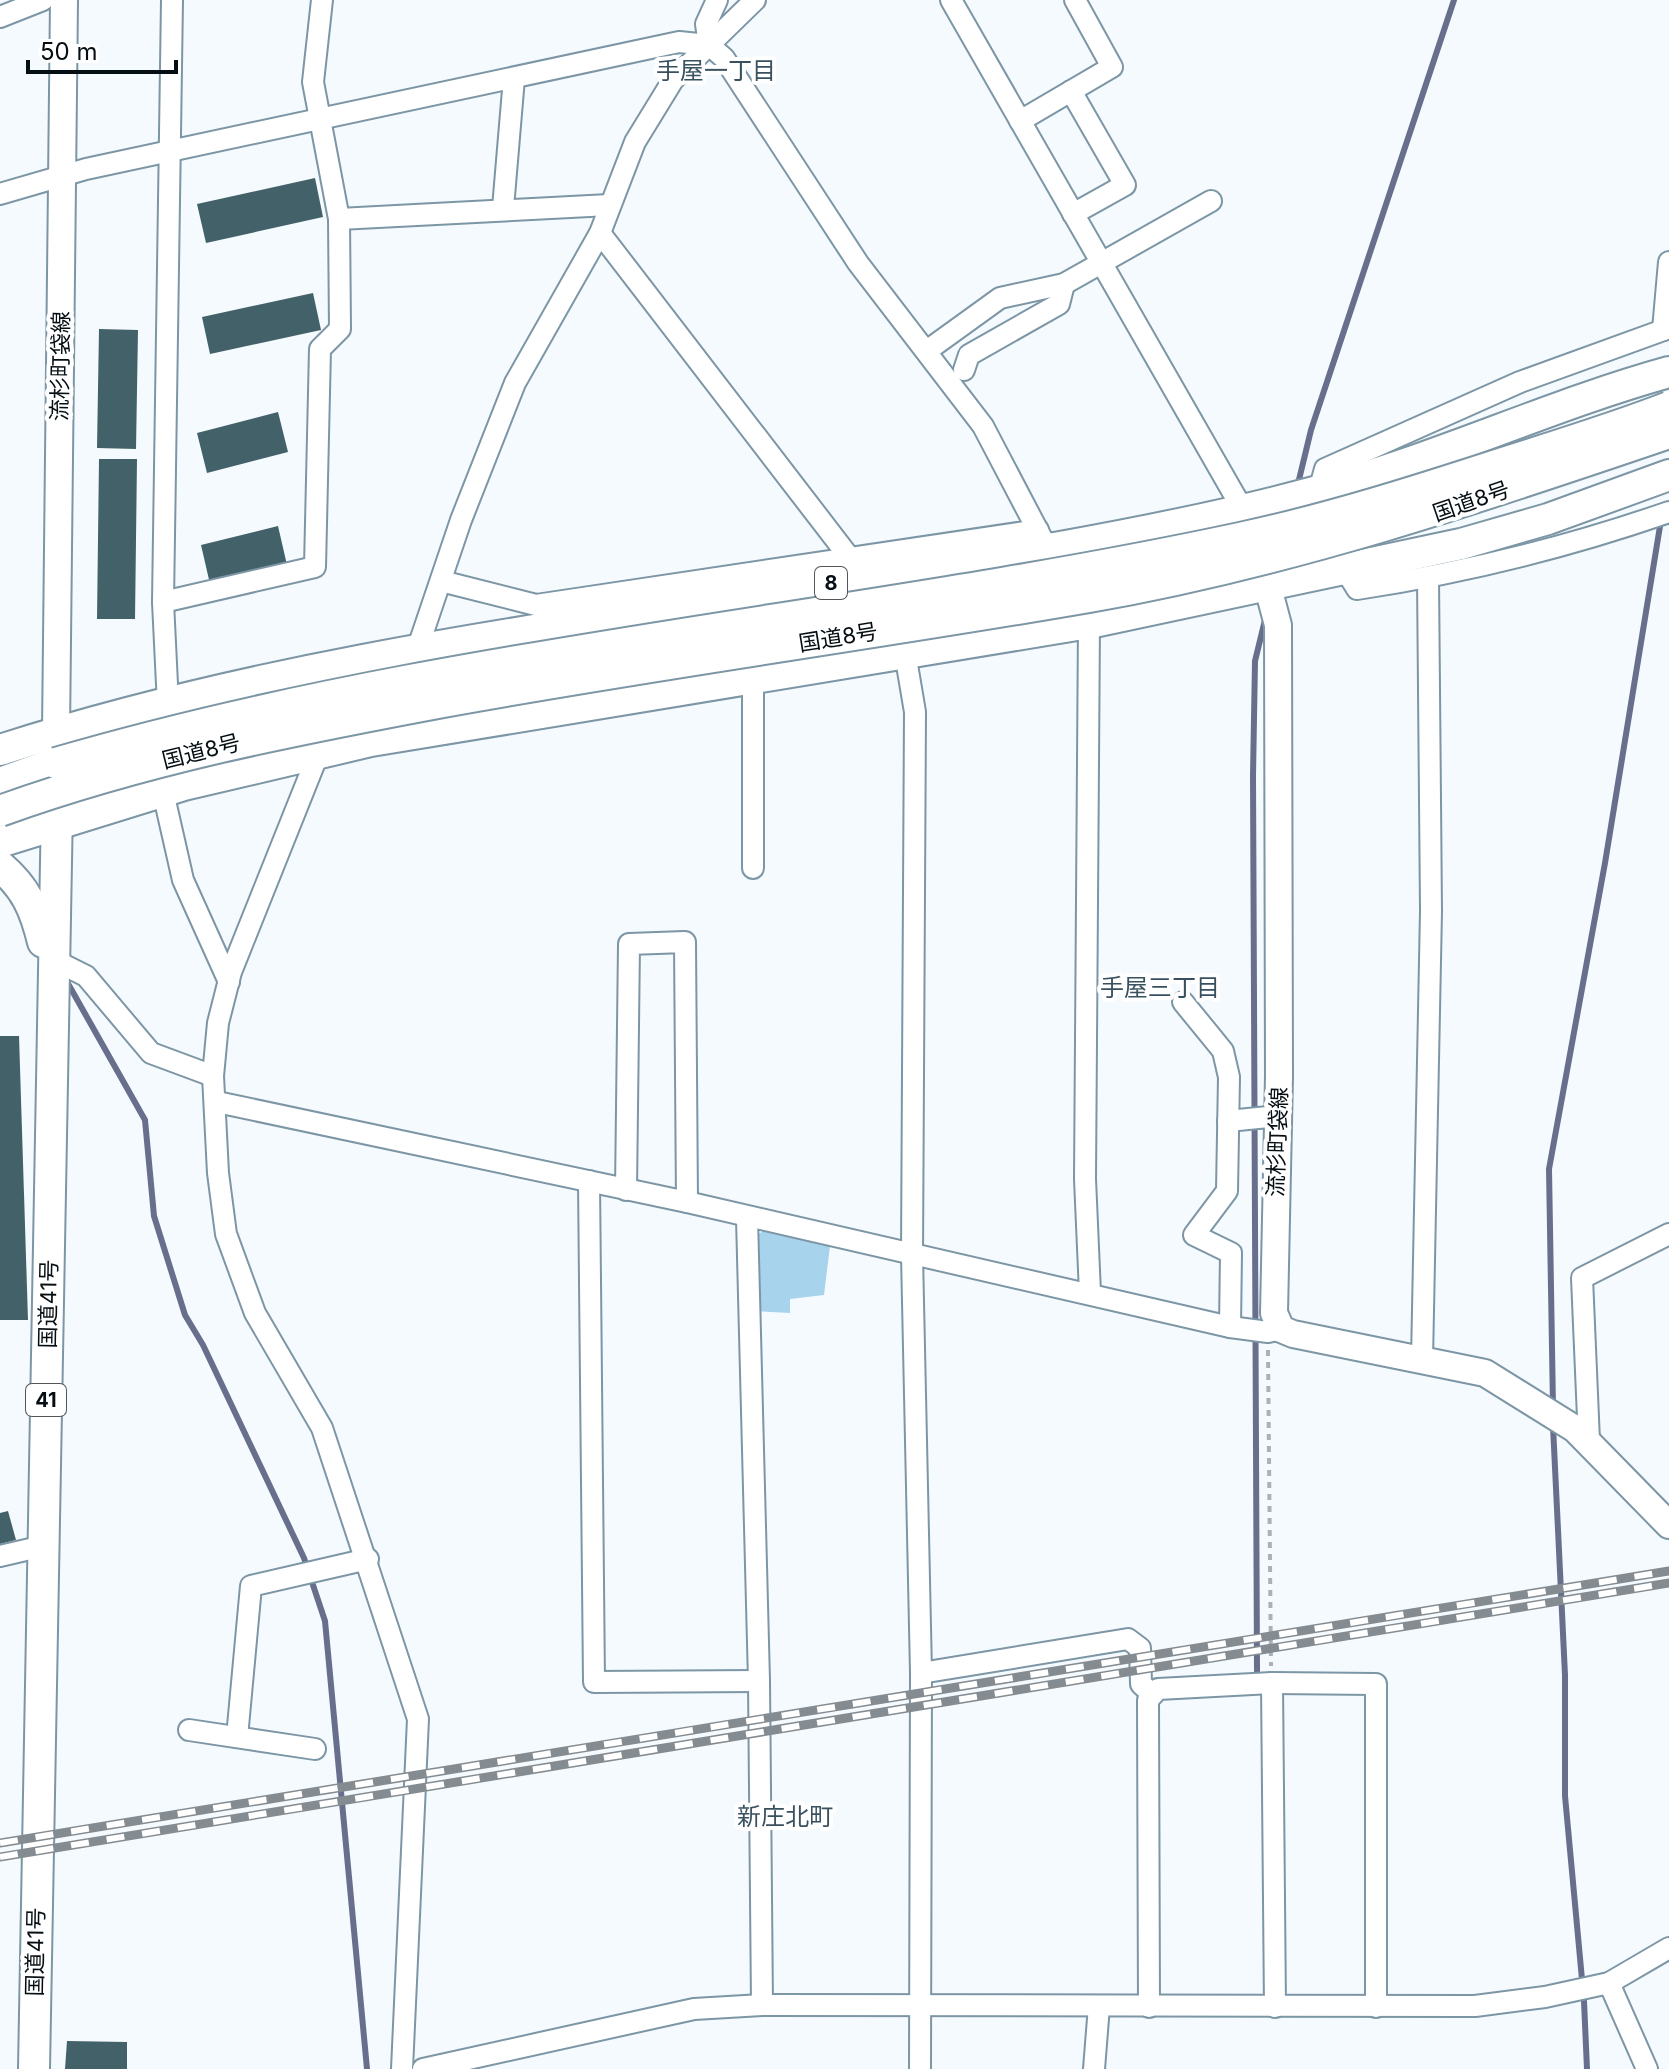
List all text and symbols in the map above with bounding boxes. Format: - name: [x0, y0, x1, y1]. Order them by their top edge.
- scale bar: [28, 24, 176, 74]
- text: 50 m: [40, 37, 98, 66]
- district label: 手屋一丁目: [656, 56, 776, 85]
- street label: 流杉町袋線: [46, 311, 74, 421]
- street label: 国道8号: [1429, 476, 1513, 526]
- road number: 8: [815, 567, 847, 599]
- street label: 国道8号: [797, 618, 879, 656]
- street label: 国道8号: [159, 729, 243, 773]
- district label: 手屋三丁目: [1100, 973, 1220, 1002]
- street label: 流杉町袋線: [1262, 1087, 1292, 1197]
- street label: 国道41号: [34, 1259, 62, 1349]
- road number: 41: [26, 1384, 66, 1416]
- district label: 新庄北町: [737, 1802, 833, 1831]
- street label: 国道41号: [21, 1907, 49, 1997]

